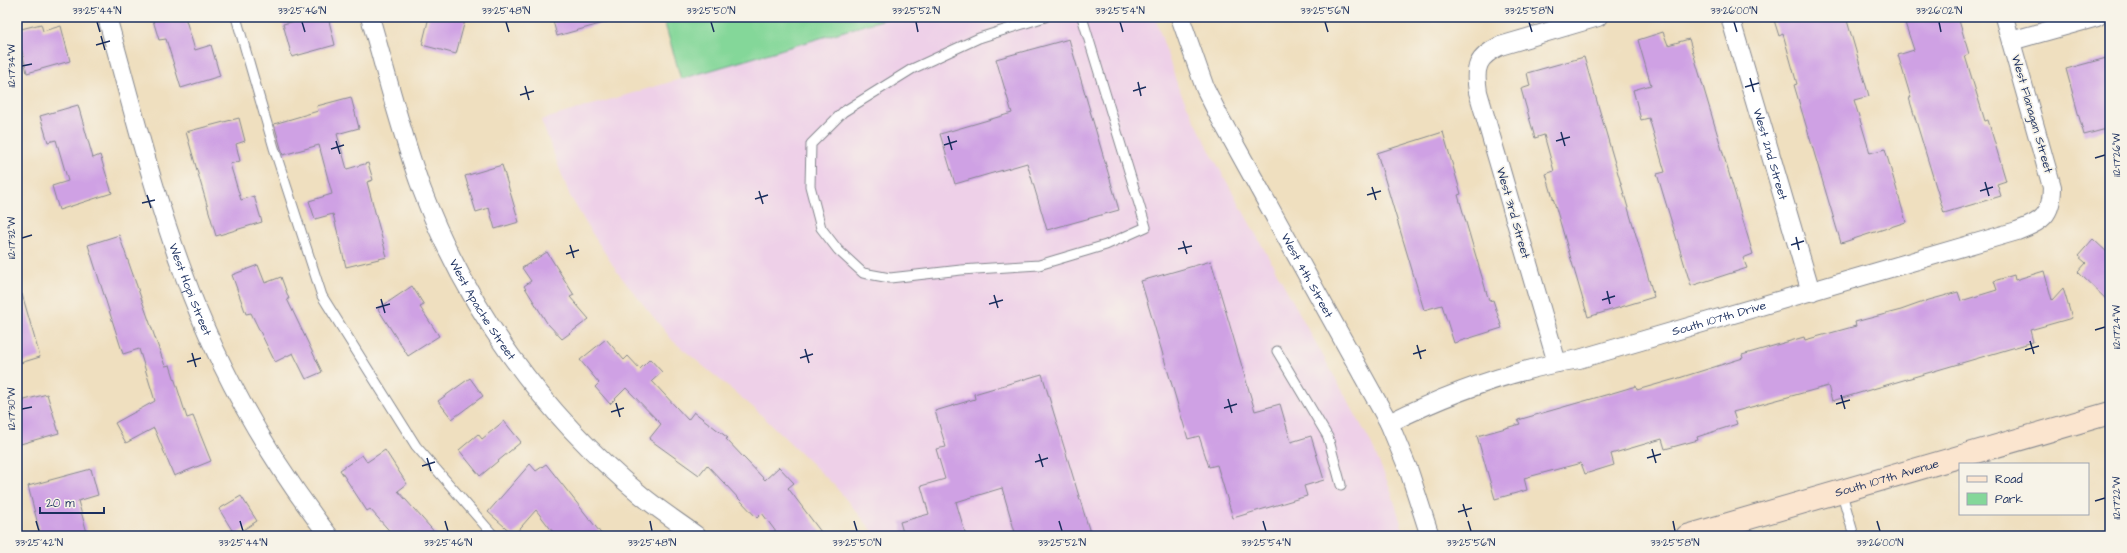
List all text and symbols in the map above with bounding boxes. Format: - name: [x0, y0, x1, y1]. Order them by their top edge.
- text: 33°25'44"N: [72, 4, 122, 18]
- text: 33°25'46"N: [278, 4, 326, 18]
- text: 33°25'48"N: [482, 4, 530, 18]
- text: 33°25'50"N: [687, 4, 735, 18]
- text: 33°25'52"N: [892, 4, 940, 18]
- text: 33°25'54"N: [1095, 4, 1145, 18]
- text: 33°25'56"N: [1301, 4, 1349, 18]
- text: 33°25'58"N: [1505, 4, 1554, 18]
- text: 33°26'00"N: [1710, 4, 1758, 18]
- text: 33°26'02"N: [1916, 4, 1962, 18]
- text: 112°17'34"W: [5, 44, 19, 88]
- street label: West Flanagan Street: [2006, 53, 2057, 175]
- street label: West 2nd Street: [1749, 106, 1792, 202]
- text: 112°17'26"W: [2110, 133, 2124, 177]
- street label: West 3rd Street: [1492, 165, 1534, 261]
- text: 112°17'32"W: [5, 216, 19, 259]
- street label: West 4th Street: [1277, 230, 1338, 321]
- street label: West Hopi Street: [165, 241, 216, 338]
- street label: West Apache Street: [445, 256, 520, 364]
- street label: South 107th Drive: [1670, 296, 1768, 340]
- text: 112°17'24"W: [2110, 304, 2124, 349]
- text: 112°17'30"W: [5, 387, 19, 430]
- street label: South 107th Avenue: [1833, 455, 1941, 501]
- legend: [1959, 463, 2089, 515]
- text: Road: [1995, 471, 2023, 488]
- text: 112°17'22"W: [2110, 476, 2124, 519]
- scale bar: [40, 489, 104, 515]
- text: Park: [1995, 491, 2023, 508]
- text: 20 m: [46, 495, 75, 512]
- text: 33°25'42"N: [15, 536, 63, 550]
- text: 33°25'44"N: [218, 536, 268, 550]
- text: 33°25'46"N: [424, 536, 472, 550]
- text: 33°25'48"N: [628, 536, 676, 550]
- text: 33°25'50"N: [833, 536, 881, 550]
- text: 33°25'52"N: [1038, 536, 1086, 550]
- text: 33°25'54"N: [1241, 536, 1291, 550]
- text: 33°25'56"N: [1447, 536, 1495, 550]
- text: 33°25'58"N: [1651, 536, 1700, 550]
- text: 33°26'00"N: [1856, 536, 1904, 550]

